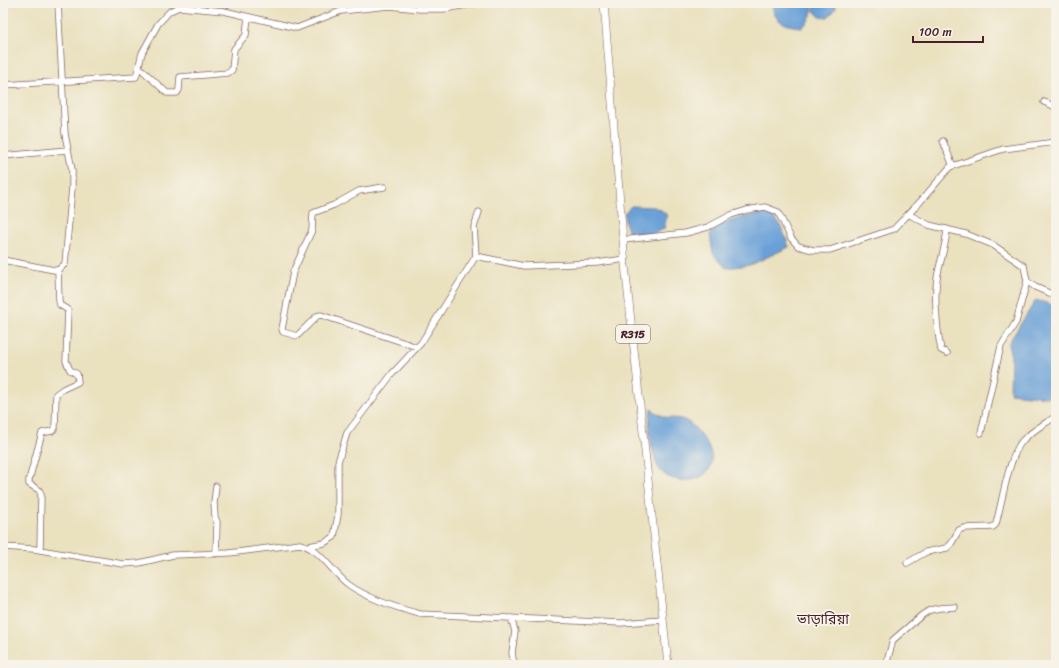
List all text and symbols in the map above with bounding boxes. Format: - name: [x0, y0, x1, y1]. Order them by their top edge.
- scale bar: [913, 18, 983, 44]
- text: 100 m: [919, 21, 952, 43]
- road number: R315: [616, 325, 650, 343]
- district label: ভাড়ারিয়া: [796, 607, 849, 632]

